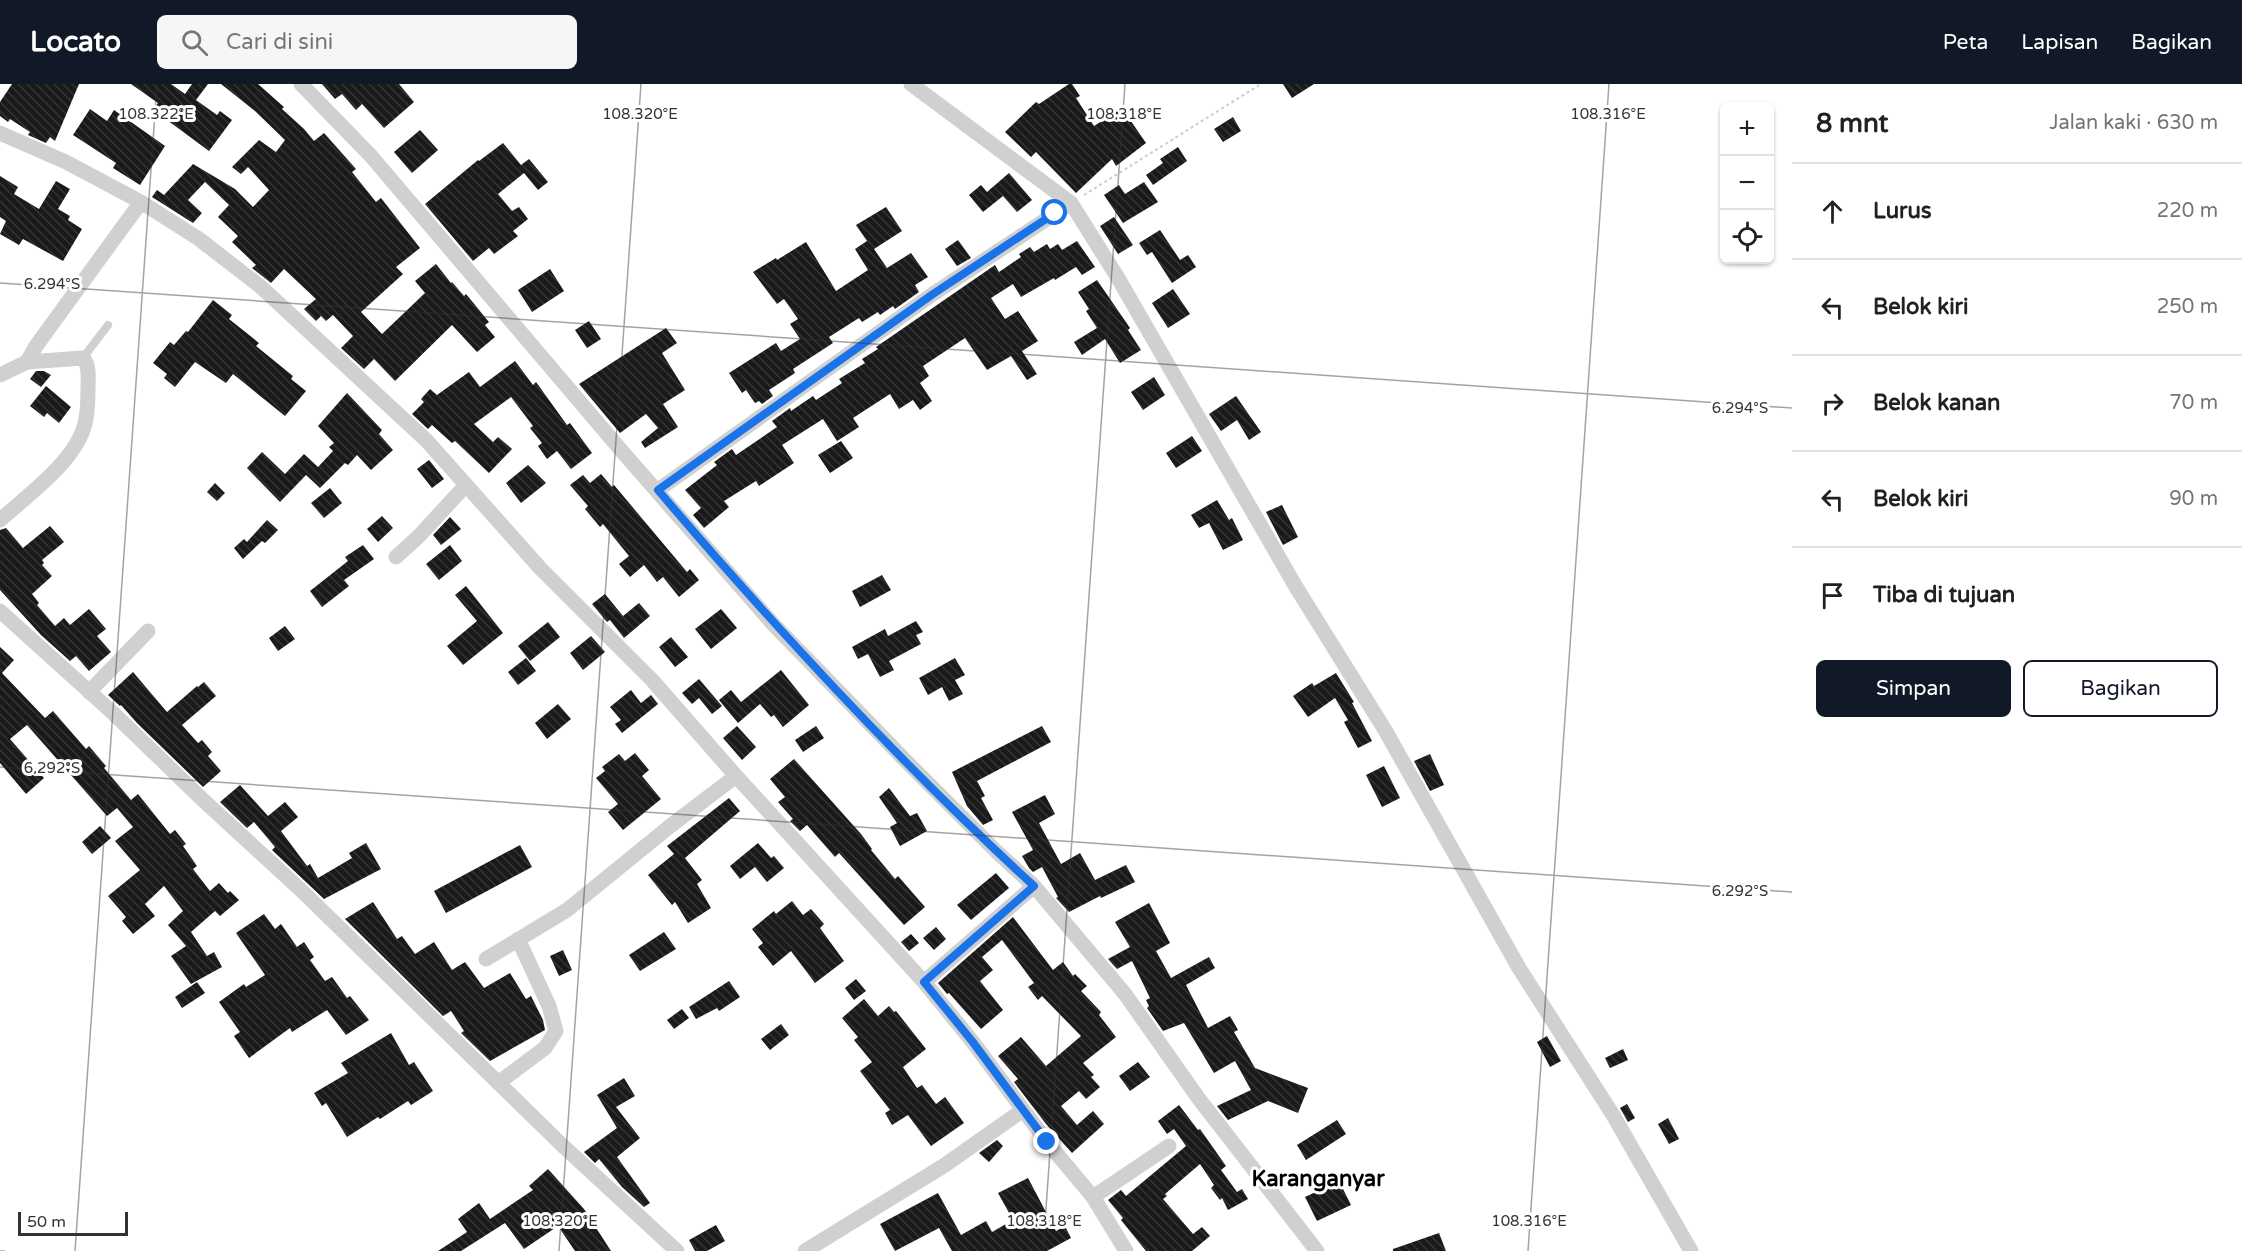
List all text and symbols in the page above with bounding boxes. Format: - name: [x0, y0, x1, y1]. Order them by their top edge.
- search box: [157, 15, 577, 69]
- text: Locato: [30, 25, 121, 59]
- icon: search: [178, 26, 211, 59]
- text: Cari di sini: [226, 29, 333, 55]
- text: Peta: [1943, 30, 1988, 55]
- text: Lapisan: [2021, 30, 2098, 55]
- text: Bagikan: [2131, 30, 2212, 55]
- map controls: [1720, 102, 1774, 264]
- button: +: [1720, 102, 1774, 156]
- text: 108.322°E: [118, 105, 194, 123]
- text: 108.320°E: [602, 105, 678, 123]
- text: 108.318°E: [1086, 105, 1162, 123]
- text: 108.316°E: [1570, 105, 1646, 123]
- text: 8 mnt: [1816, 108, 1888, 139]
- text: Jalan kaki · 630 m: [2049, 111, 2218, 135]
- button: −: [1720, 156, 1774, 210]
- icon: ahead: [1816, 195, 1849, 228]
- text: Lurus: [1873, 198, 1931, 224]
- route start: [1041, 199, 1067, 225]
- text: 220 m: [2157, 199, 2218, 223]
- button: locate: [1720, 210, 1774, 264]
- text: 6.294°S: [24, 275, 80, 293]
- icon: left: [1816, 291, 1849, 324]
- text: Belok kiri: [1873, 294, 1969, 320]
- text: 250 m: [2157, 295, 2218, 319]
- icon: right: [1816, 387, 1849, 420]
- text: Belok kanan: [1873, 390, 2000, 416]
- text: 70 m: [2169, 391, 2218, 415]
- text: 6.294°S: [1712, 399, 1768, 417]
- icon: left: [1816, 483, 1849, 516]
- text: Belok kiri: [1873, 486, 1969, 512]
- text: 90 m: [2169, 487, 2218, 511]
- icon: arrive: [1816, 579, 1849, 612]
- text: Tiba di tujuan: [1873, 582, 2015, 608]
- button: Simpan: [1816, 660, 2011, 717]
- button: Bagikan: [2023, 660, 2218, 717]
- text: 6.292°S: [24, 759, 80, 777]
- text: 6.292°S: [1712, 882, 1768, 900]
- route end: [1033, 1128, 1059, 1154]
- district label: Karanganyar: [1251, 1166, 1385, 1192]
- scale bar: [18, 1209, 128, 1236]
- text: 50 m: [27, 1212, 66, 1232]
- text: 108.320°E: [522, 1212, 598, 1230]
- text: 108.318°E: [1006, 1212, 1082, 1230]
- text: 108.316°E: [1491, 1212, 1567, 1230]

